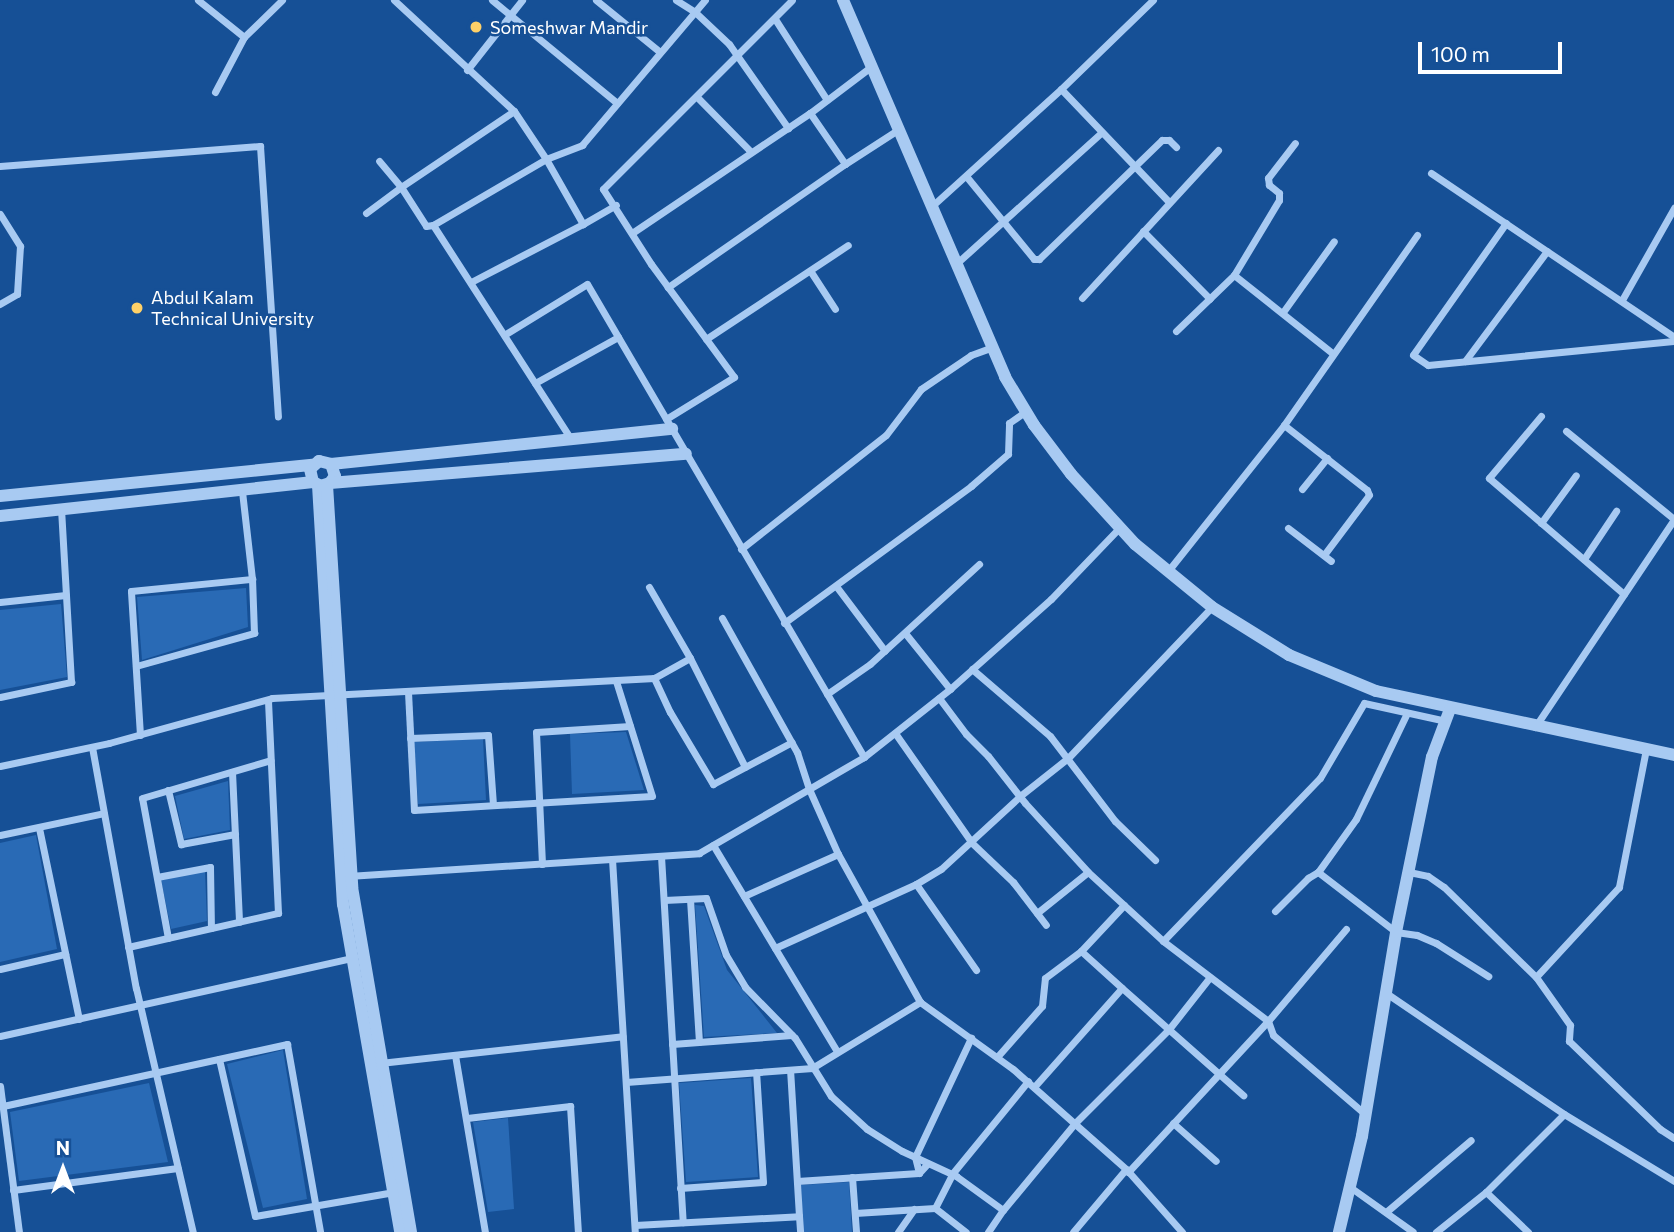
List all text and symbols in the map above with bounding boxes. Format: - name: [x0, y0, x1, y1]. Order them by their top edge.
- place label: Someshwar Mandir: [490, 16, 648, 38]
- marker: Someshwar Mandir: [468, 19, 484, 35]
- scale bar: [1422, 28, 1566, 72]
- text: 100 m: [1431, 41, 1490, 66]
- place label: Abdul Kalam Technical University: [151, 287, 314, 330]
- marker: Abdul Kalam Technical University: [129, 300, 145, 316]
- north arrow: [28, 1134, 98, 1204]
- text: N: [56, 1136, 70, 1159]

